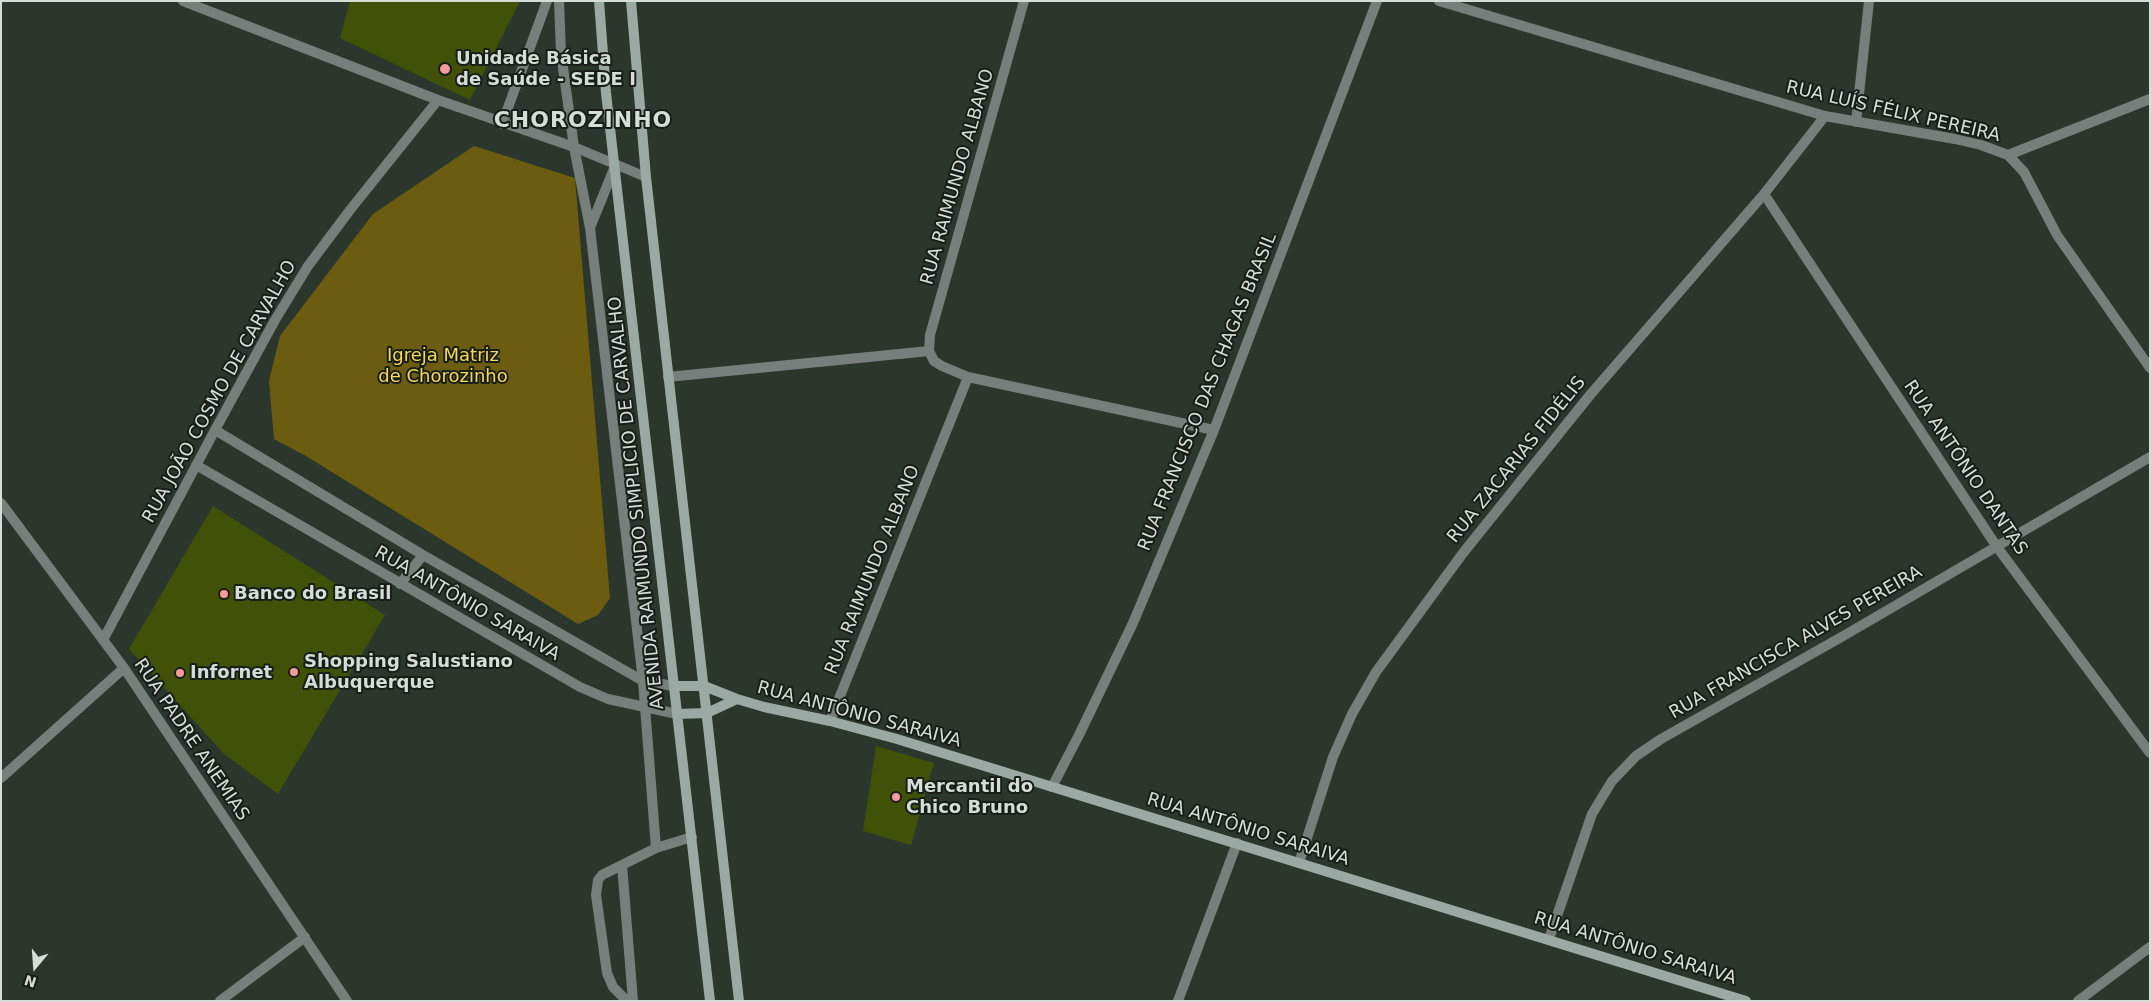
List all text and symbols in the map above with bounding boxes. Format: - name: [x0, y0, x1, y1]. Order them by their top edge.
- place label: Unidade Básica de Saúde - SEDE I: [456, 48, 636, 90]
- marker: Unidade Básica de Saúde - SEDE I: [438, 62, 452, 76]
- street label: RUA RAIMUNDO ALBANO: [917, 67, 999, 287]
- street label: RUA LUÍS FÉLIX PEREIRA: [1784, 77, 2002, 147]
- district label: CHOROZINHO: [492, 108, 674, 134]
- street label: RUA FRANCISCO DAS CHAGAS BRASIL: [1134, 230, 1282, 554]
- street label: RUA JOÃO COSMO DE CARVALHO: [139, 257, 301, 527]
- street label: AVENIDA RAIMUNDO SIMPLICIO DE CARVALHO: [605, 295, 669, 711]
- park label: Igreja Matriz de Chorozinho: [378, 345, 508, 388]
- street label: RUA ZACARIAS FIDÉLIS: [1443, 372, 1591, 548]
- street label: RUA ANTÔNIO DANTAS: [1898, 377, 2032, 559]
- street label: RUA RAIMUNDO ALBANO: [821, 462, 925, 678]
- street label: RUA ANTÔNIO SARAIVA: [371, 542, 563, 666]
- street label: RUA FRANCISCA ALVES PEREIRA: [1666, 562, 1926, 724]
- place label: Banco do Brasil: [234, 583, 391, 605]
- marker: Banco do Brasil: [218, 588, 230, 600]
- place label: Shopping Salustiano Albuquerque: [304, 651, 513, 694]
- street label: RUA PADRE ANEMIAS: [129, 655, 253, 825]
- place label: Infornet: [190, 662, 272, 684]
- marker: Shopping Salustiano Albuquerque: [288, 666, 300, 678]
- marker: Infornet: [174, 667, 186, 679]
- street label: RUA ANTÔNIO SARAIVA: [755, 677, 963, 753]
- place label: Mercantil do Chico Bruno: [906, 776, 1033, 819]
- street label: RUA ANTÔNIO SARAIVA: [1144, 789, 1352, 871]
- marker: Mercantil do Chico Bruno: [890, 791, 902, 803]
- street label: RUA ANTÔNIO SARAIVA: [1531, 908, 1739, 990]
- north arrow: [10, 942, 60, 992]
- text: N: [22, 972, 38, 991]

